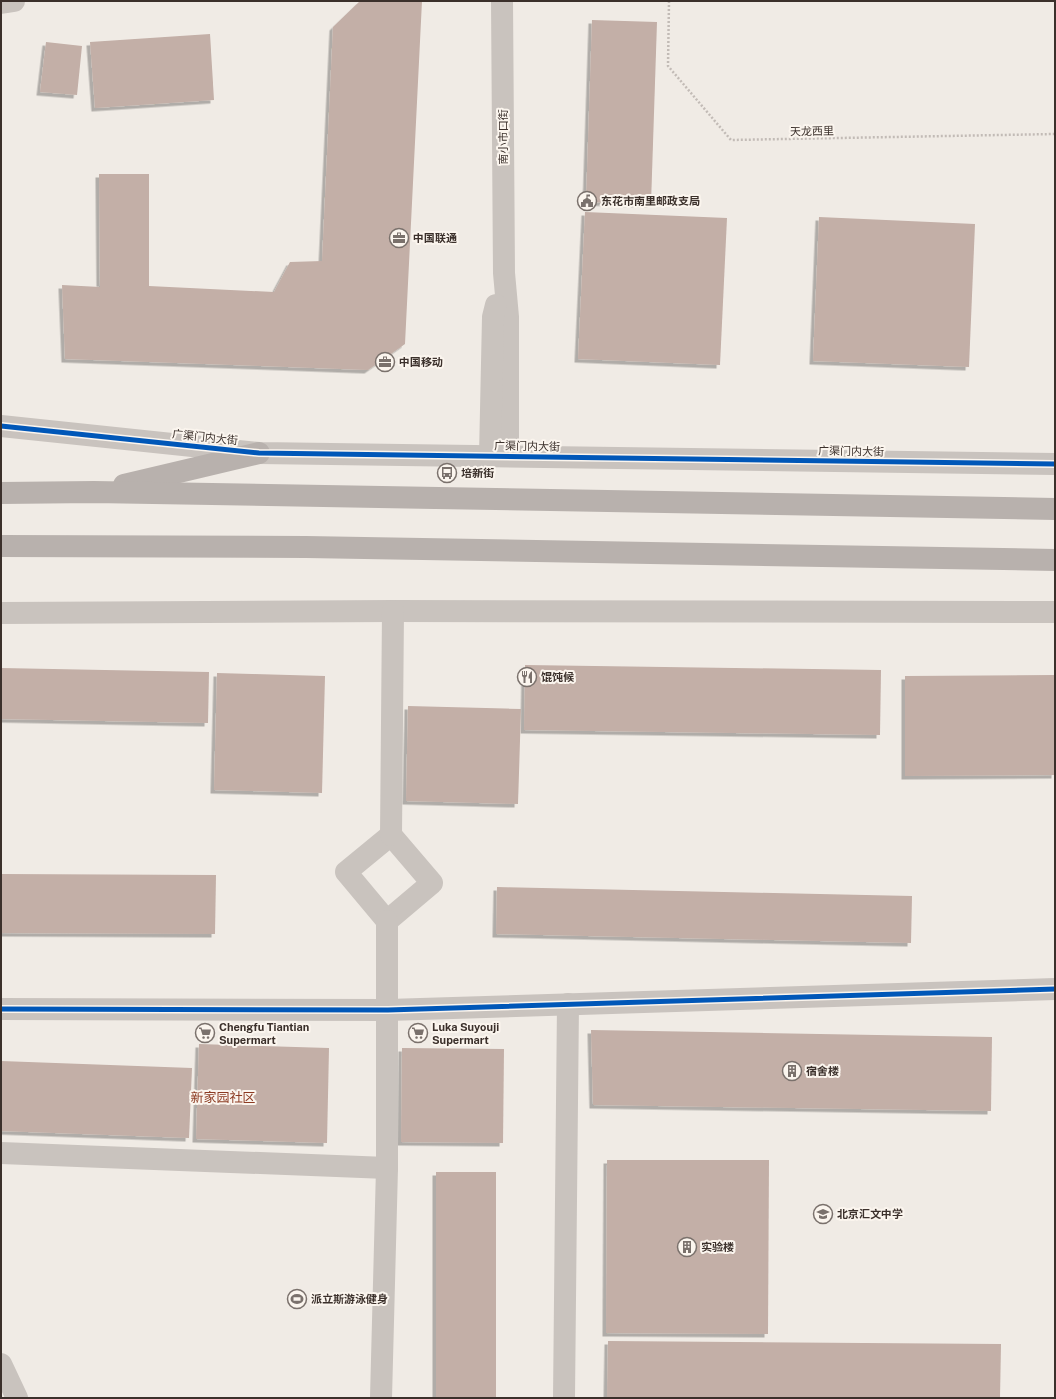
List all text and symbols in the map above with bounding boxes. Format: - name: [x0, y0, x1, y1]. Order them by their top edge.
- street label: 南小市口街: [497, 110, 509, 165]
- street label: 天龙西里: [790, 125, 834, 137]
- public building icon: 东花市南里邮政支局: [576, 190, 598, 212]
- place label: 东花市南里邮政支局: [601, 195, 700, 207]
- office icon: 中国联通: [388, 227, 410, 249]
- place label: 中国联通: [413, 232, 457, 244]
- office icon: 中国移动: [374, 351, 396, 373]
- place label: 中国移动: [399, 356, 443, 368]
- street label: 广渠门内大街: [172, 428, 238, 446]
- street label: 广渠门内大街: [494, 439, 560, 453]
- street label: 广渠门内大街: [818, 444, 884, 458]
- bus stop icon: 培新街: [436, 462, 458, 484]
- place label: 培新街: [461, 467, 494, 479]
- restaurant icon: 馄饨候: [516, 666, 538, 688]
- place label: 馄饨候: [541, 671, 575, 683]
- place label: Chengfu Tiantian Supermart: [219, 1021, 309, 1046]
- place label: Luka Suyouji Supermart: [432, 1021, 499, 1046]
- supermarket icon: Chengfu Tiantian Supermart: [194, 1022, 216, 1044]
- supermarket icon: Luka Suyouji Supermart: [407, 1022, 429, 1044]
- building icon: 宿舍楼: [781, 1060, 803, 1082]
- place label: 宿舍楼: [806, 1065, 839, 1077]
- district label: 新家园社区: [190, 1090, 256, 1105]
- school or university icon: 北京汇文中学: [812, 1203, 834, 1225]
- place label: 北京汇文中学: [837, 1208, 903, 1220]
- building icon: 实验楼: [676, 1236, 698, 1258]
- place label: 实验楼: [701, 1241, 734, 1253]
- sports icon: 派立斯游泳健身: [286, 1288, 308, 1310]
- place label: 派立斯游泳健身: [311, 1293, 388, 1305]

